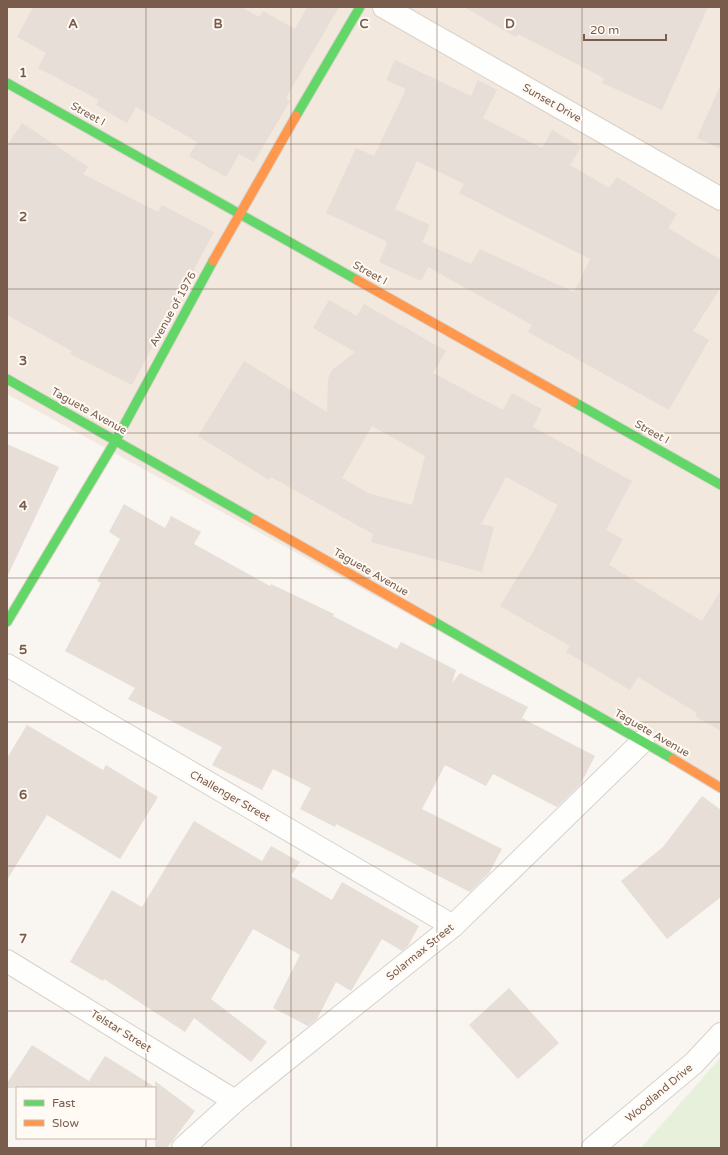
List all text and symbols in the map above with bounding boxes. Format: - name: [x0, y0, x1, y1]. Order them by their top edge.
- text: A: [68, 16, 78, 32]
- text: B: [213, 16, 223, 32]
- text: C: [359, 16, 369, 32]
- text: D: [505, 16, 515, 32]
- scale bar: [584, 16, 666, 42]
- text: 20 m: [590, 23, 619, 37]
- text: 1: [19, 65, 27, 81]
- street label: Sunset Drive: [520, 81, 584, 125]
- street label: Street I: [68, 99, 108, 129]
- text: 2: [19, 209, 27, 225]
- street label: Street I: [350, 258, 390, 288]
- street label: Avenue of 1976: [147, 269, 199, 349]
- text: 3: [19, 353, 27, 369]
- street label: Taguete Avenue: [49, 385, 129, 437]
- street label: Street I: [632, 417, 672, 447]
- text: 4: [19, 498, 28, 514]
- street label: Taguete Avenue: [331, 545, 411, 599]
- text: 5: [19, 642, 27, 658]
- street label: Taguete Avenue: [612, 706, 692, 760]
- street label: Challenger Street: [188, 768, 272, 824]
- text: 6: [19, 787, 27, 803]
- street label: Solarmax Street: [384, 921, 456, 983]
- text: 7: [19, 931, 27, 947]
- street label: Telstar Street: [88, 1007, 154, 1055]
- street label: Woodland Drive: [623, 1061, 695, 1125]
- legend: [16, 1087, 156, 1139]
- text: Fast: [52, 1096, 76, 1110]
- text: Slow: [52, 1116, 79, 1130]

